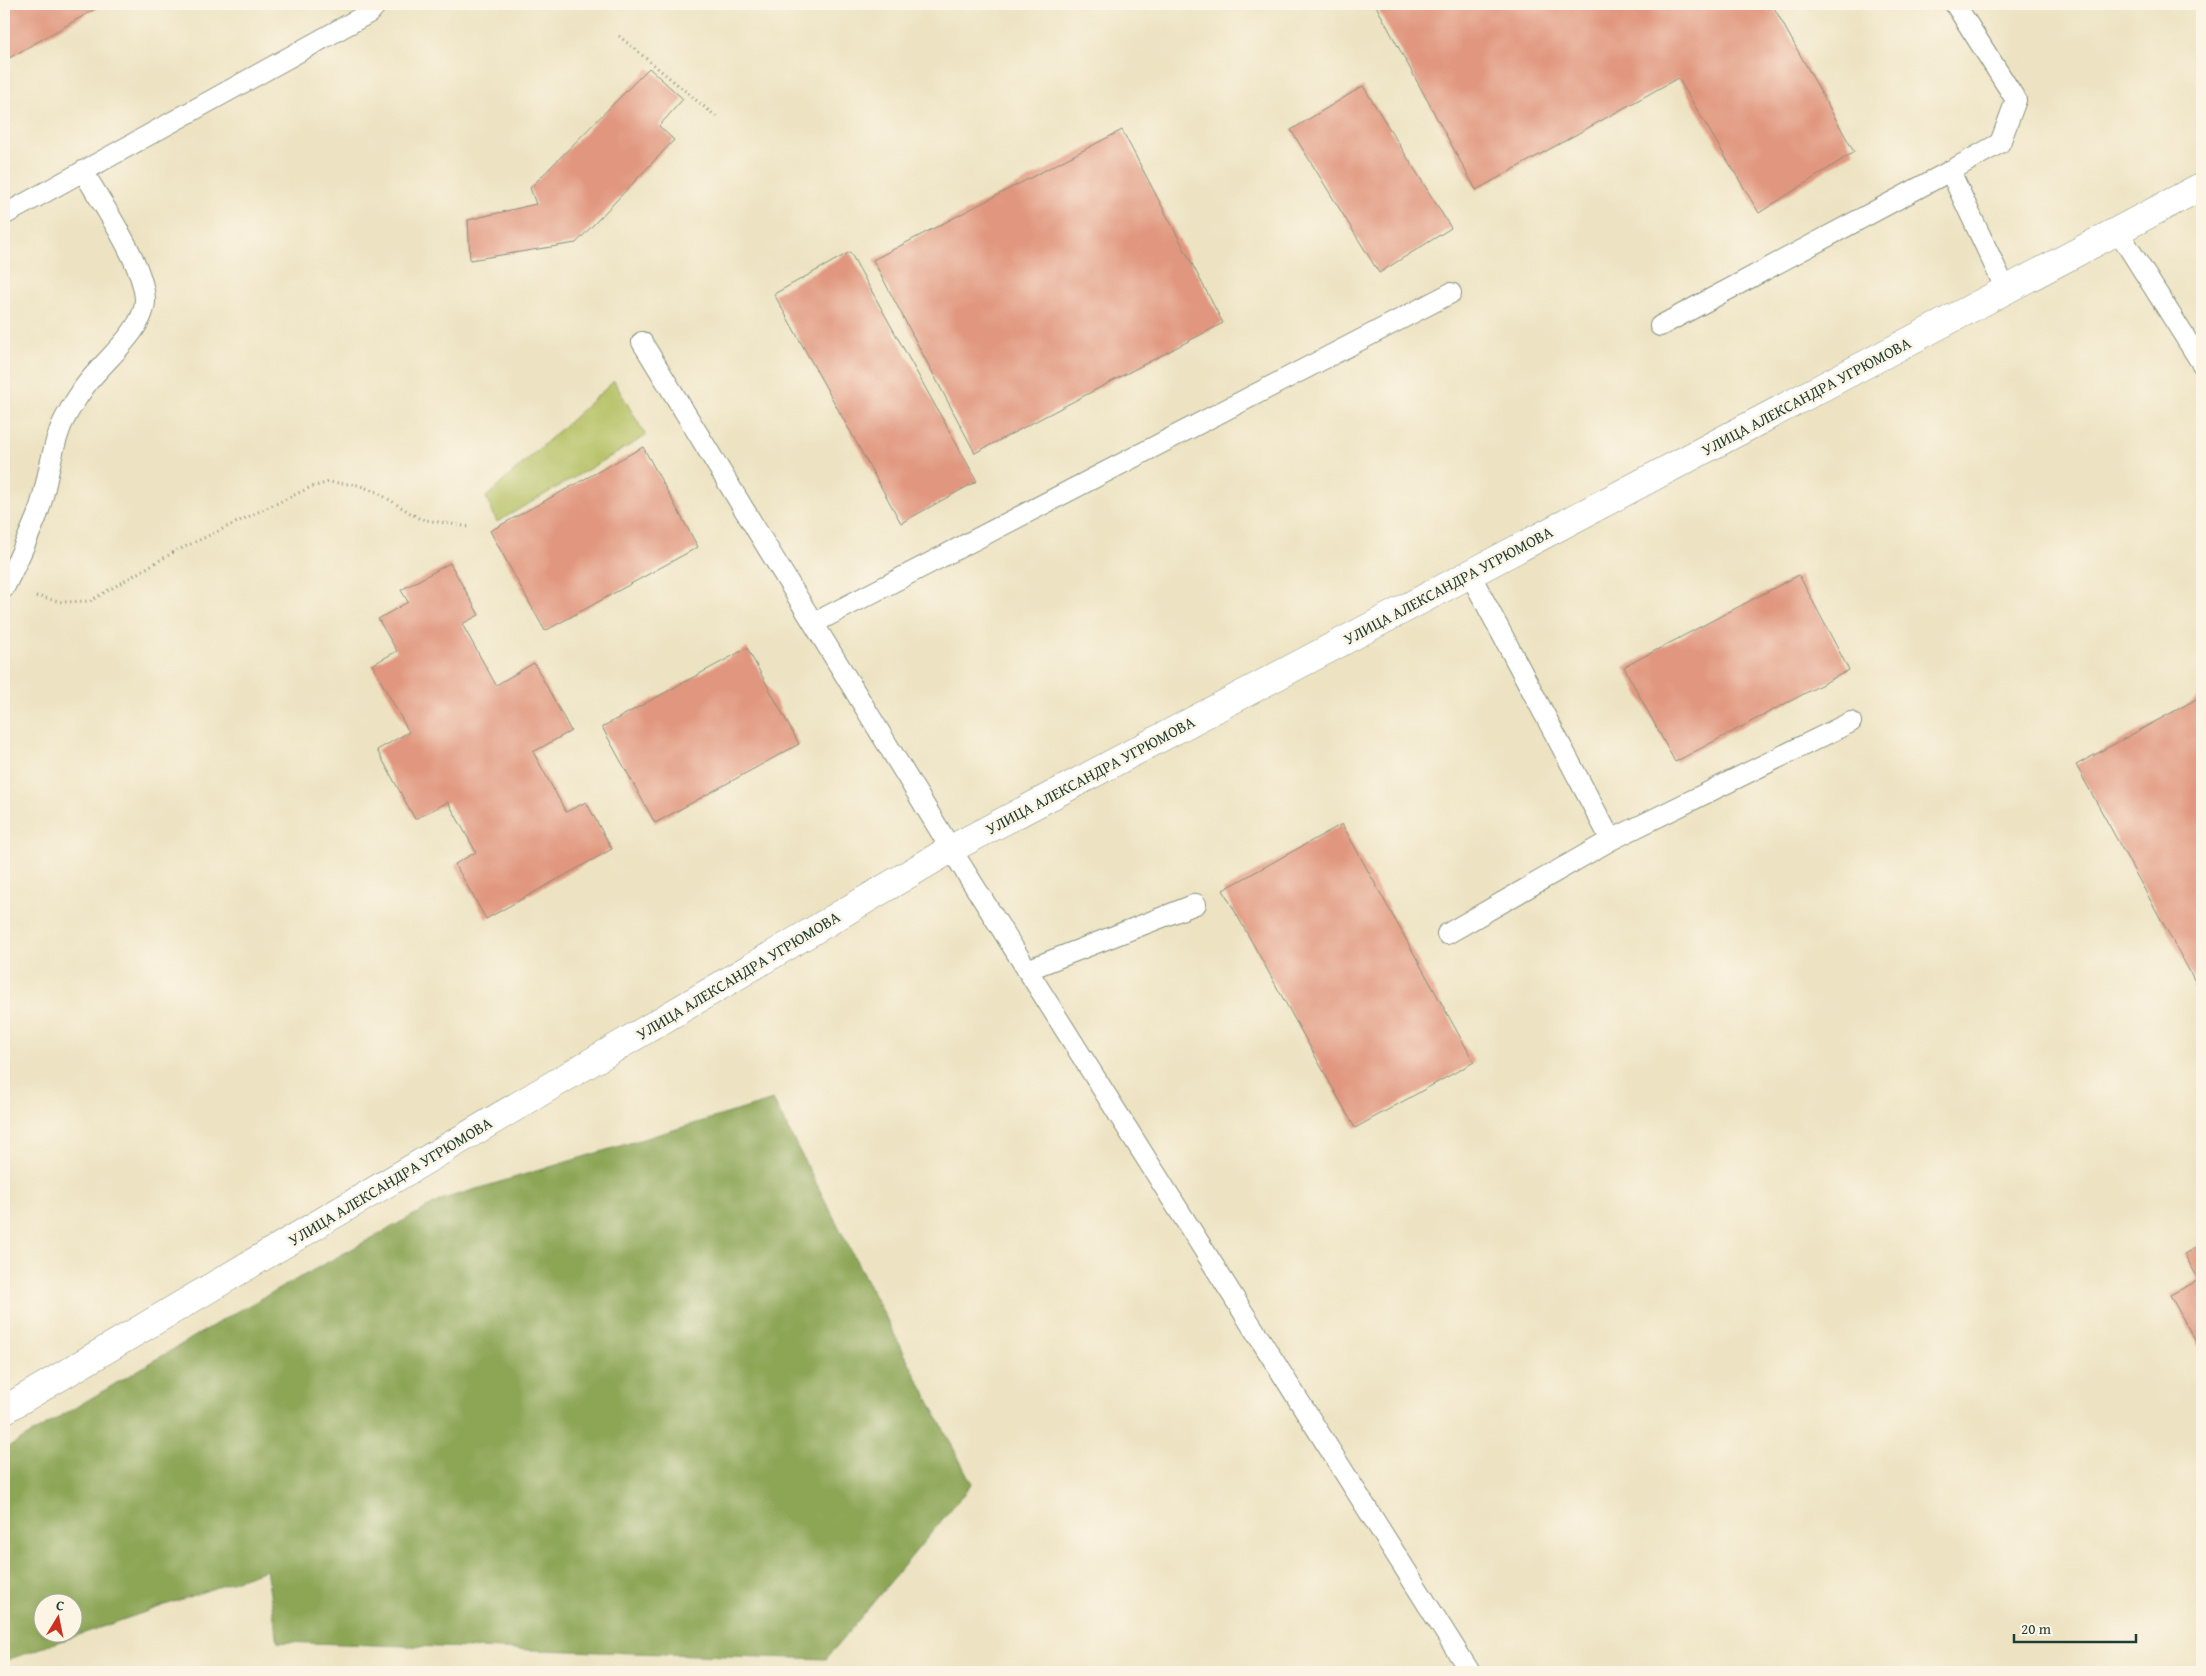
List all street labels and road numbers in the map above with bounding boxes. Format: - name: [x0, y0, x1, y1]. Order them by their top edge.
- street label: УЛИЦА АЛЕКСАНДРА УГРЮМОВА: [1697, 330, 1915, 462]
- street label: УЛИЦА АЛЕКСАНДРА УГРЮМОВА: [1339, 519, 1557, 651]
- street label: УЛИЦА АЛЕКСАНДРА УГРЮМОВА: [981, 709, 1199, 841]
- street label: УЛИЦА АЛЕКСАНДРА УГРЮМОВА: [632, 904, 845, 1046]
- street label: УЛИЦА АЛЕКСАНДРА УГРЮМОВА: [284, 1110, 497, 1252]

